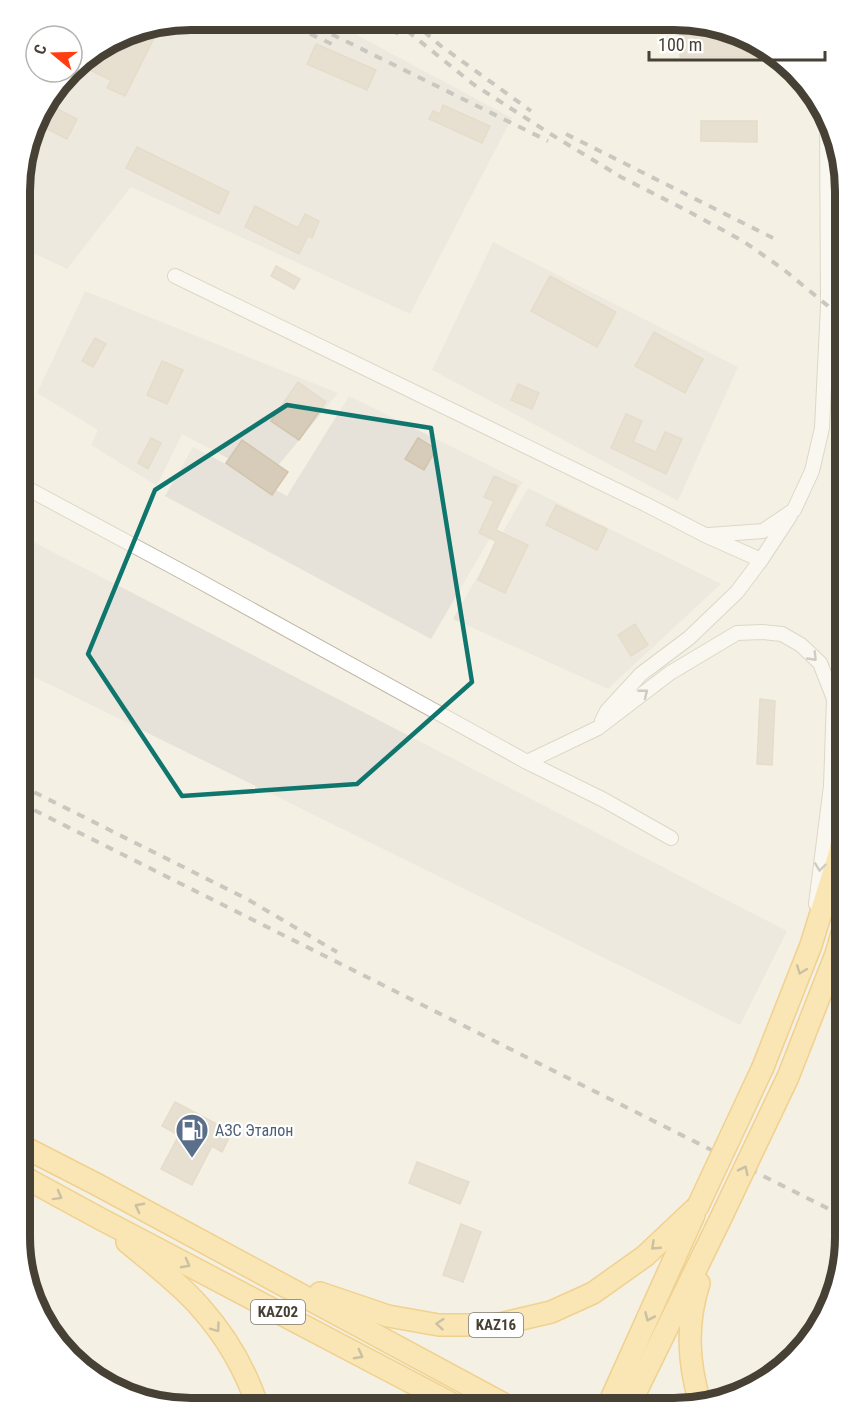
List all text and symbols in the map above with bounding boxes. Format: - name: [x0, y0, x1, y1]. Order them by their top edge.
- north arrow: [24, 24, 84, 84]
- scale bar: [649, 24, 824, 62]
- text: 100 m: [658, 34, 702, 55]
- text: С: [30, 42, 51, 57]
- one-way arrow: [806, 650, 817, 661]
- one-way arrow: [638, 689, 649, 700]
- one-way arrow: [815, 862, 827, 871]
- one-way arrow: [796, 964, 808, 975]
- fuel station icon: АЗС Эталон: [174, 1112, 210, 1159]
- place label: АЗС Эталон: [215, 1121, 293, 1140]
- one-way arrow: [736, 1165, 748, 1176]
- one-way arrow: [52, 1189, 63, 1200]
- one-way arrow: [135, 1203, 145, 1214]
- one-way arrow: [651, 1239, 662, 1250]
- one-way arrow: [180, 1257, 190, 1268]
- road number: KАZ02: [251, 1300, 305, 1324]
- one-way arrow: [644, 1311, 656, 1322]
- road number: KAZ16: [469, 1313, 523, 1337]
- one-way arrow: [435, 1318, 444, 1331]
- one-way arrow: [209, 1322, 220, 1333]
- one-way arrow: [352, 1347, 363, 1359]

